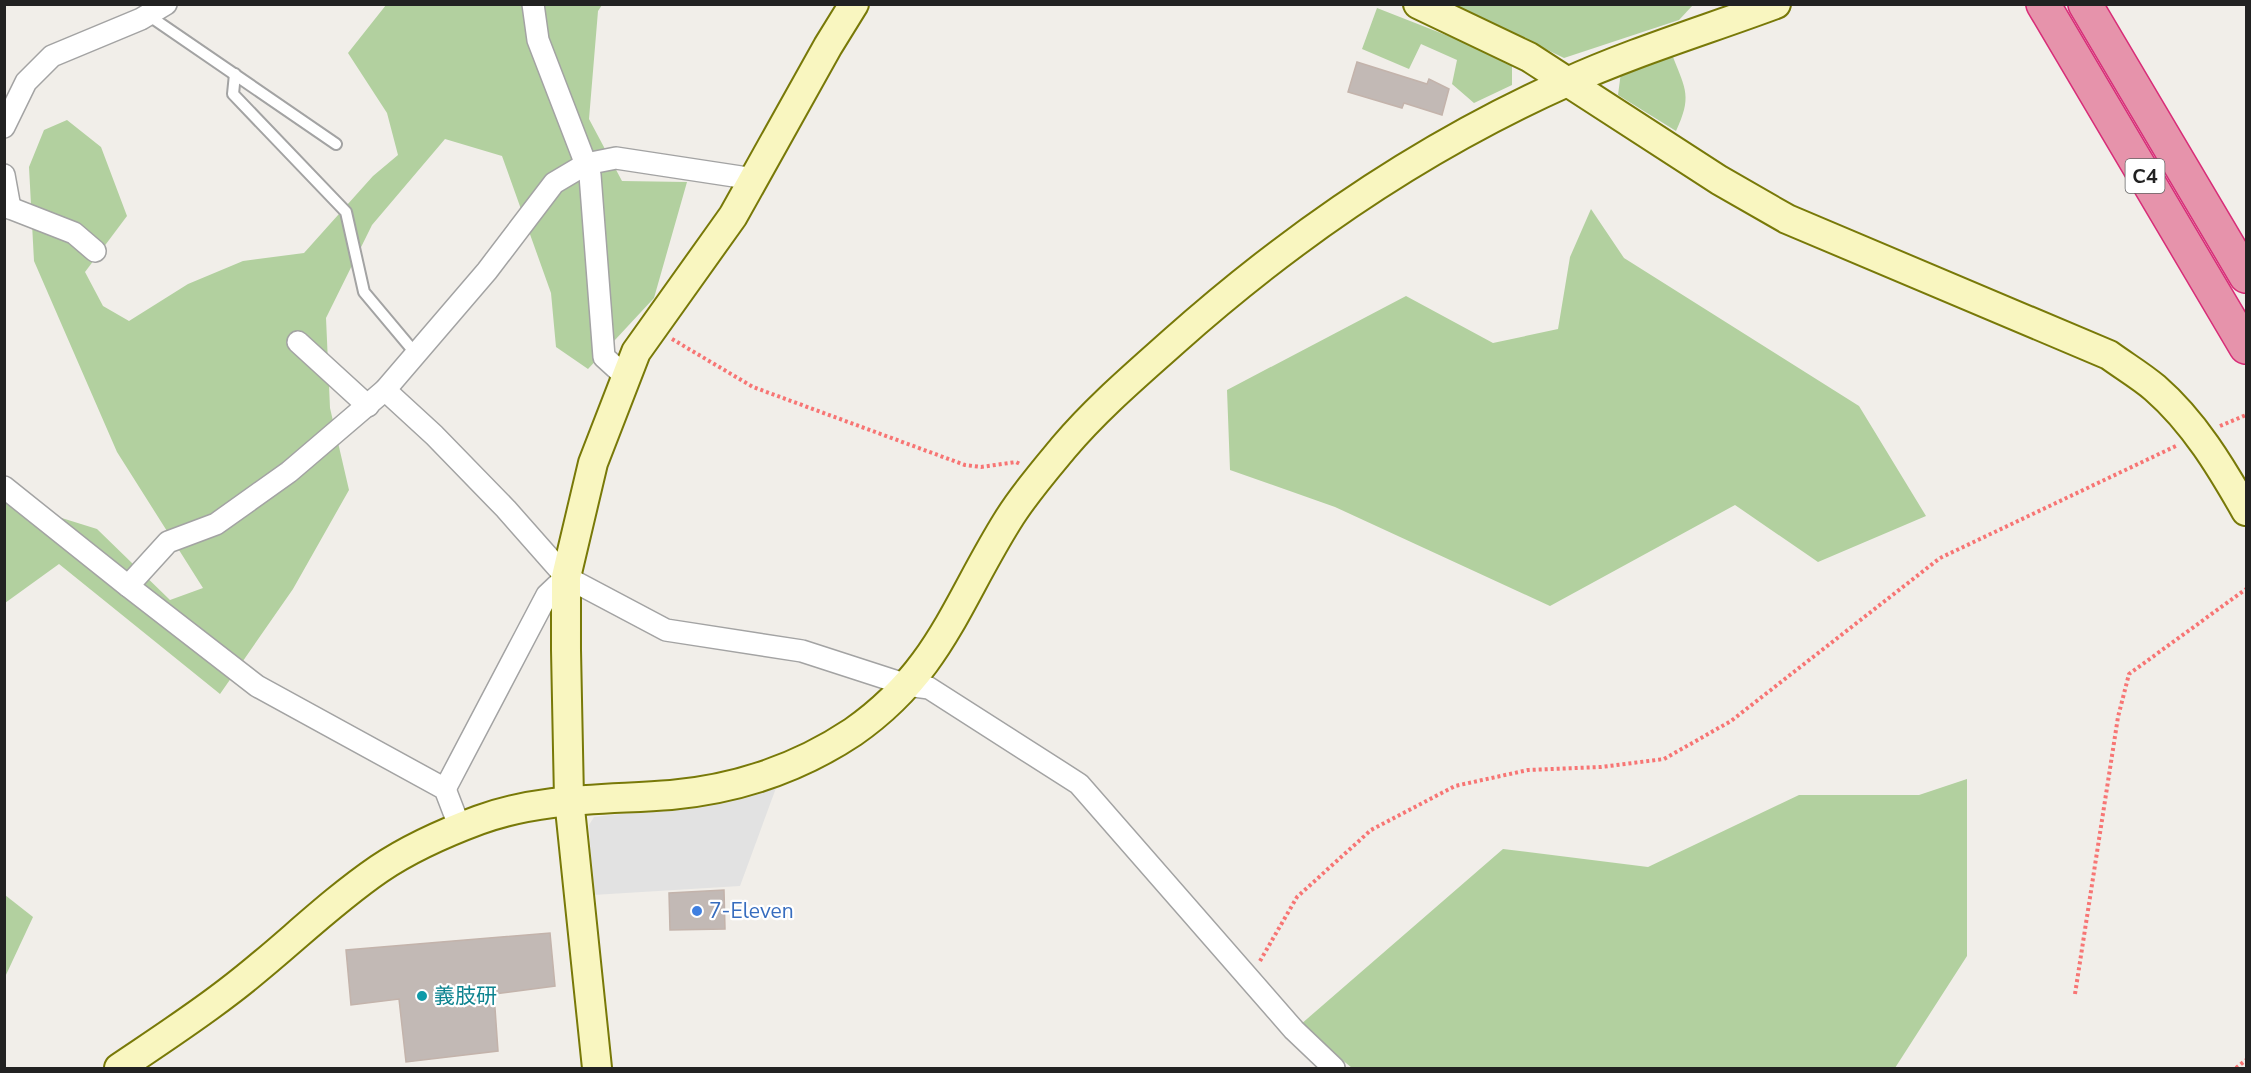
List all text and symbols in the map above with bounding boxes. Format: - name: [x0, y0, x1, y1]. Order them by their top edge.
- road number: C4: [2126, 159, 2164, 193]
- place label: 7-Eleven: [709, 897, 794, 925]
- marker: 7-Eleven: [690, 904, 704, 918]
- place label: 義肢研: [434, 982, 497, 1010]
- marker: 義肢研: [415, 989, 429, 1003]

